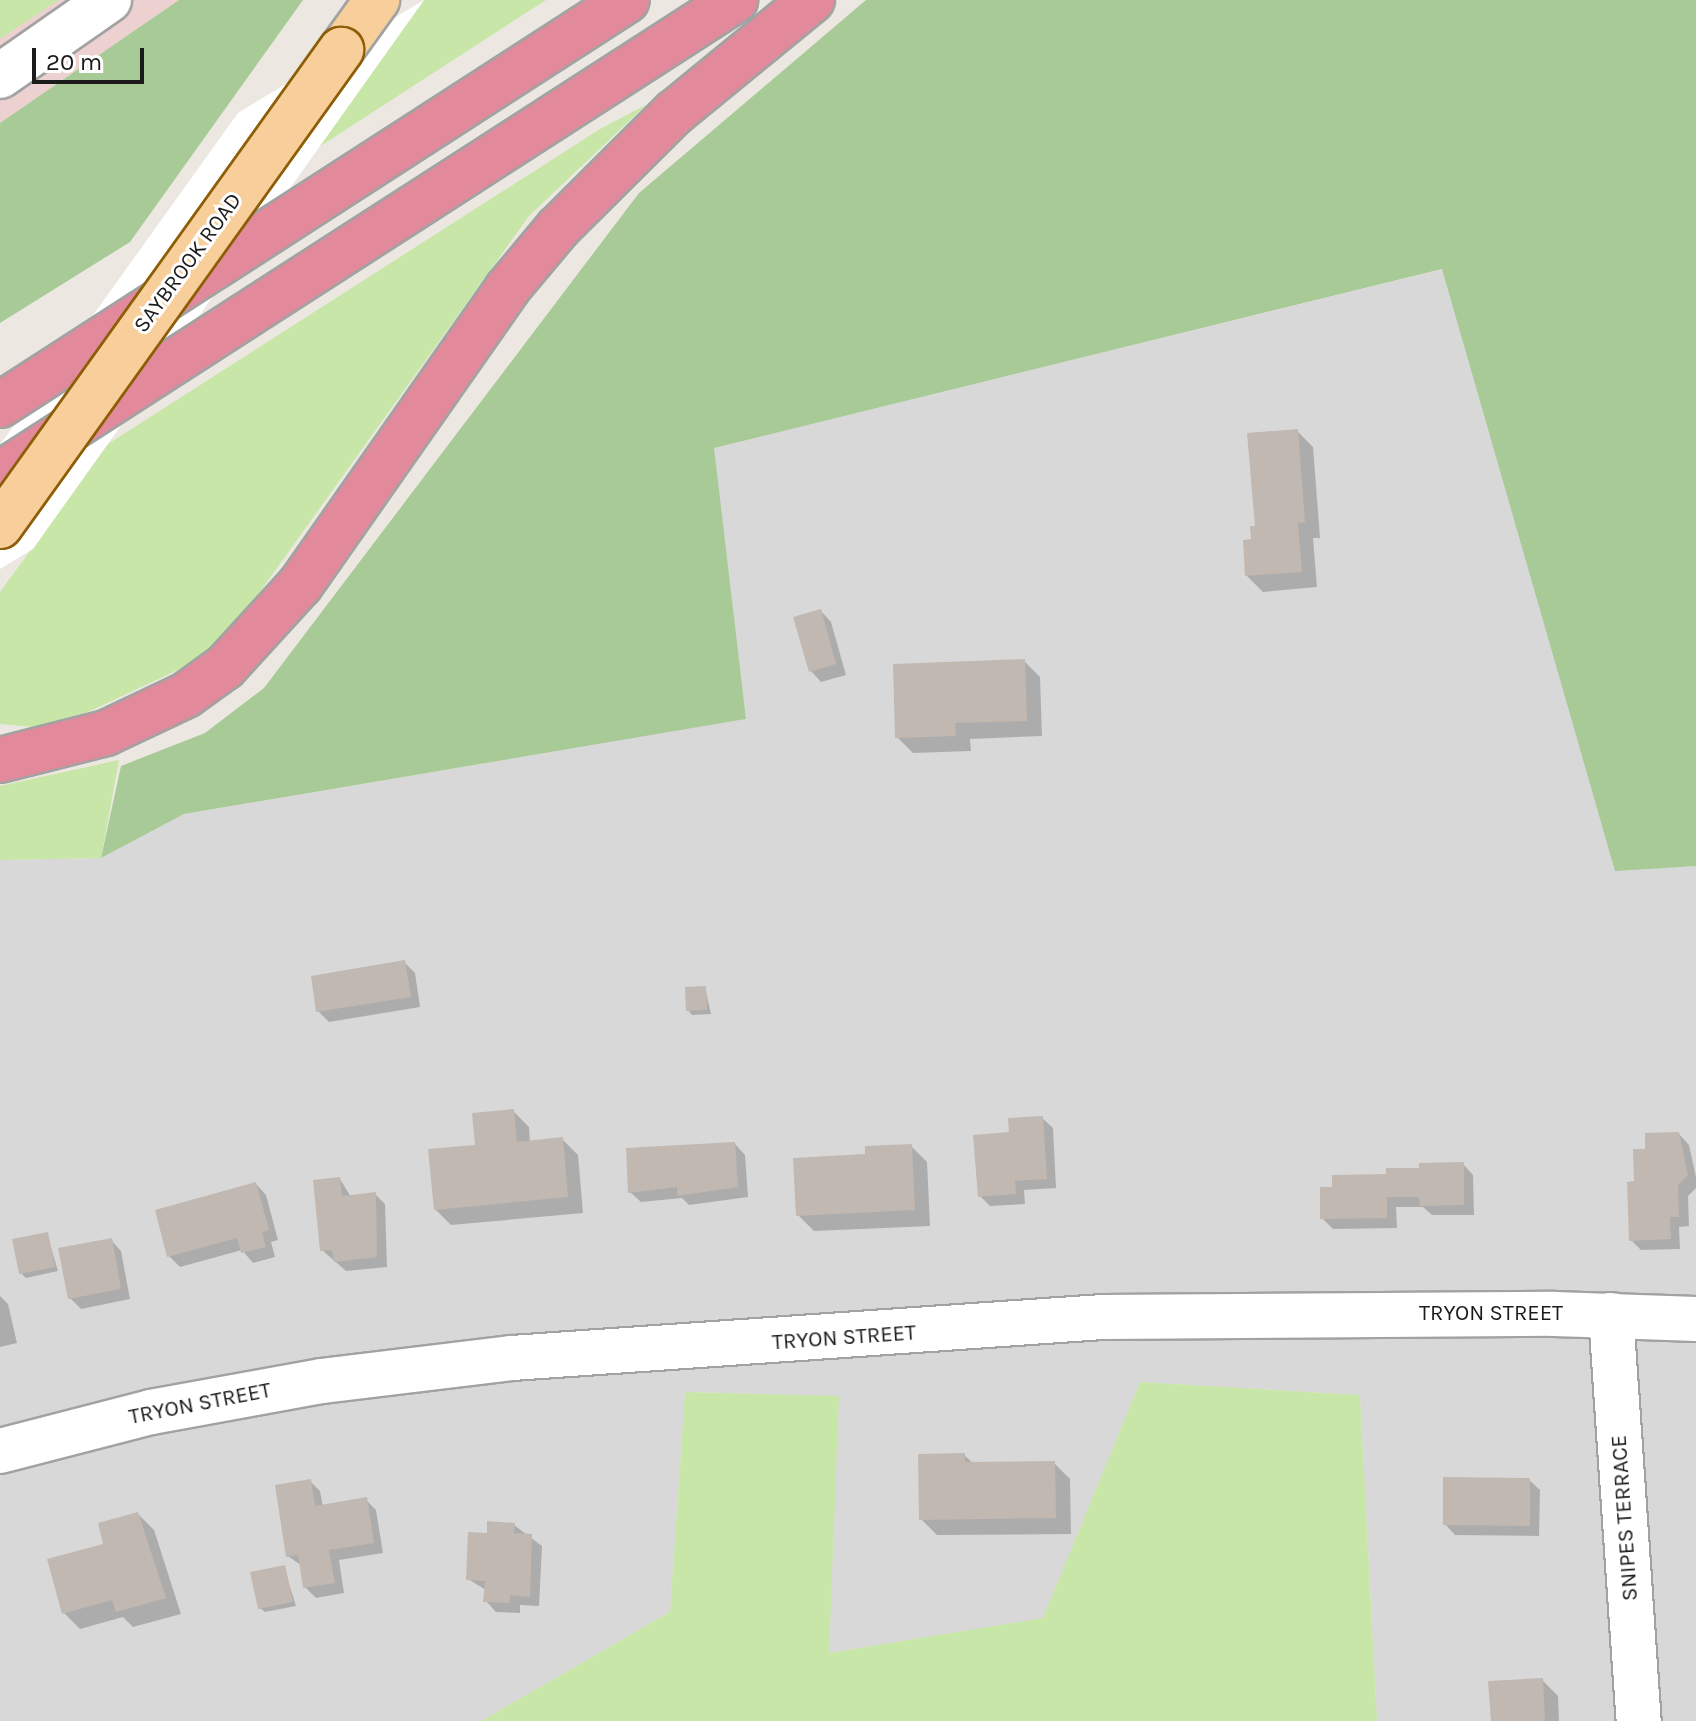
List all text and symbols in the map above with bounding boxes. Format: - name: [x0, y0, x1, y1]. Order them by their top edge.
- scale bar: [36, 32, 148, 82]
- text: 20 m: [46, 48, 102, 76]
- street label: SAYBROOK ROAD: [128, 188, 248, 338]
- street label: TRYON STREET: [1419, 1301, 1563, 1327]
- street label: TRYON STREET: [771, 1320, 917, 1356]
- street label: TRYON STREET: [127, 1377, 273, 1431]
- street label: SNIPES TERRACE: [1606, 1434, 1644, 1602]

